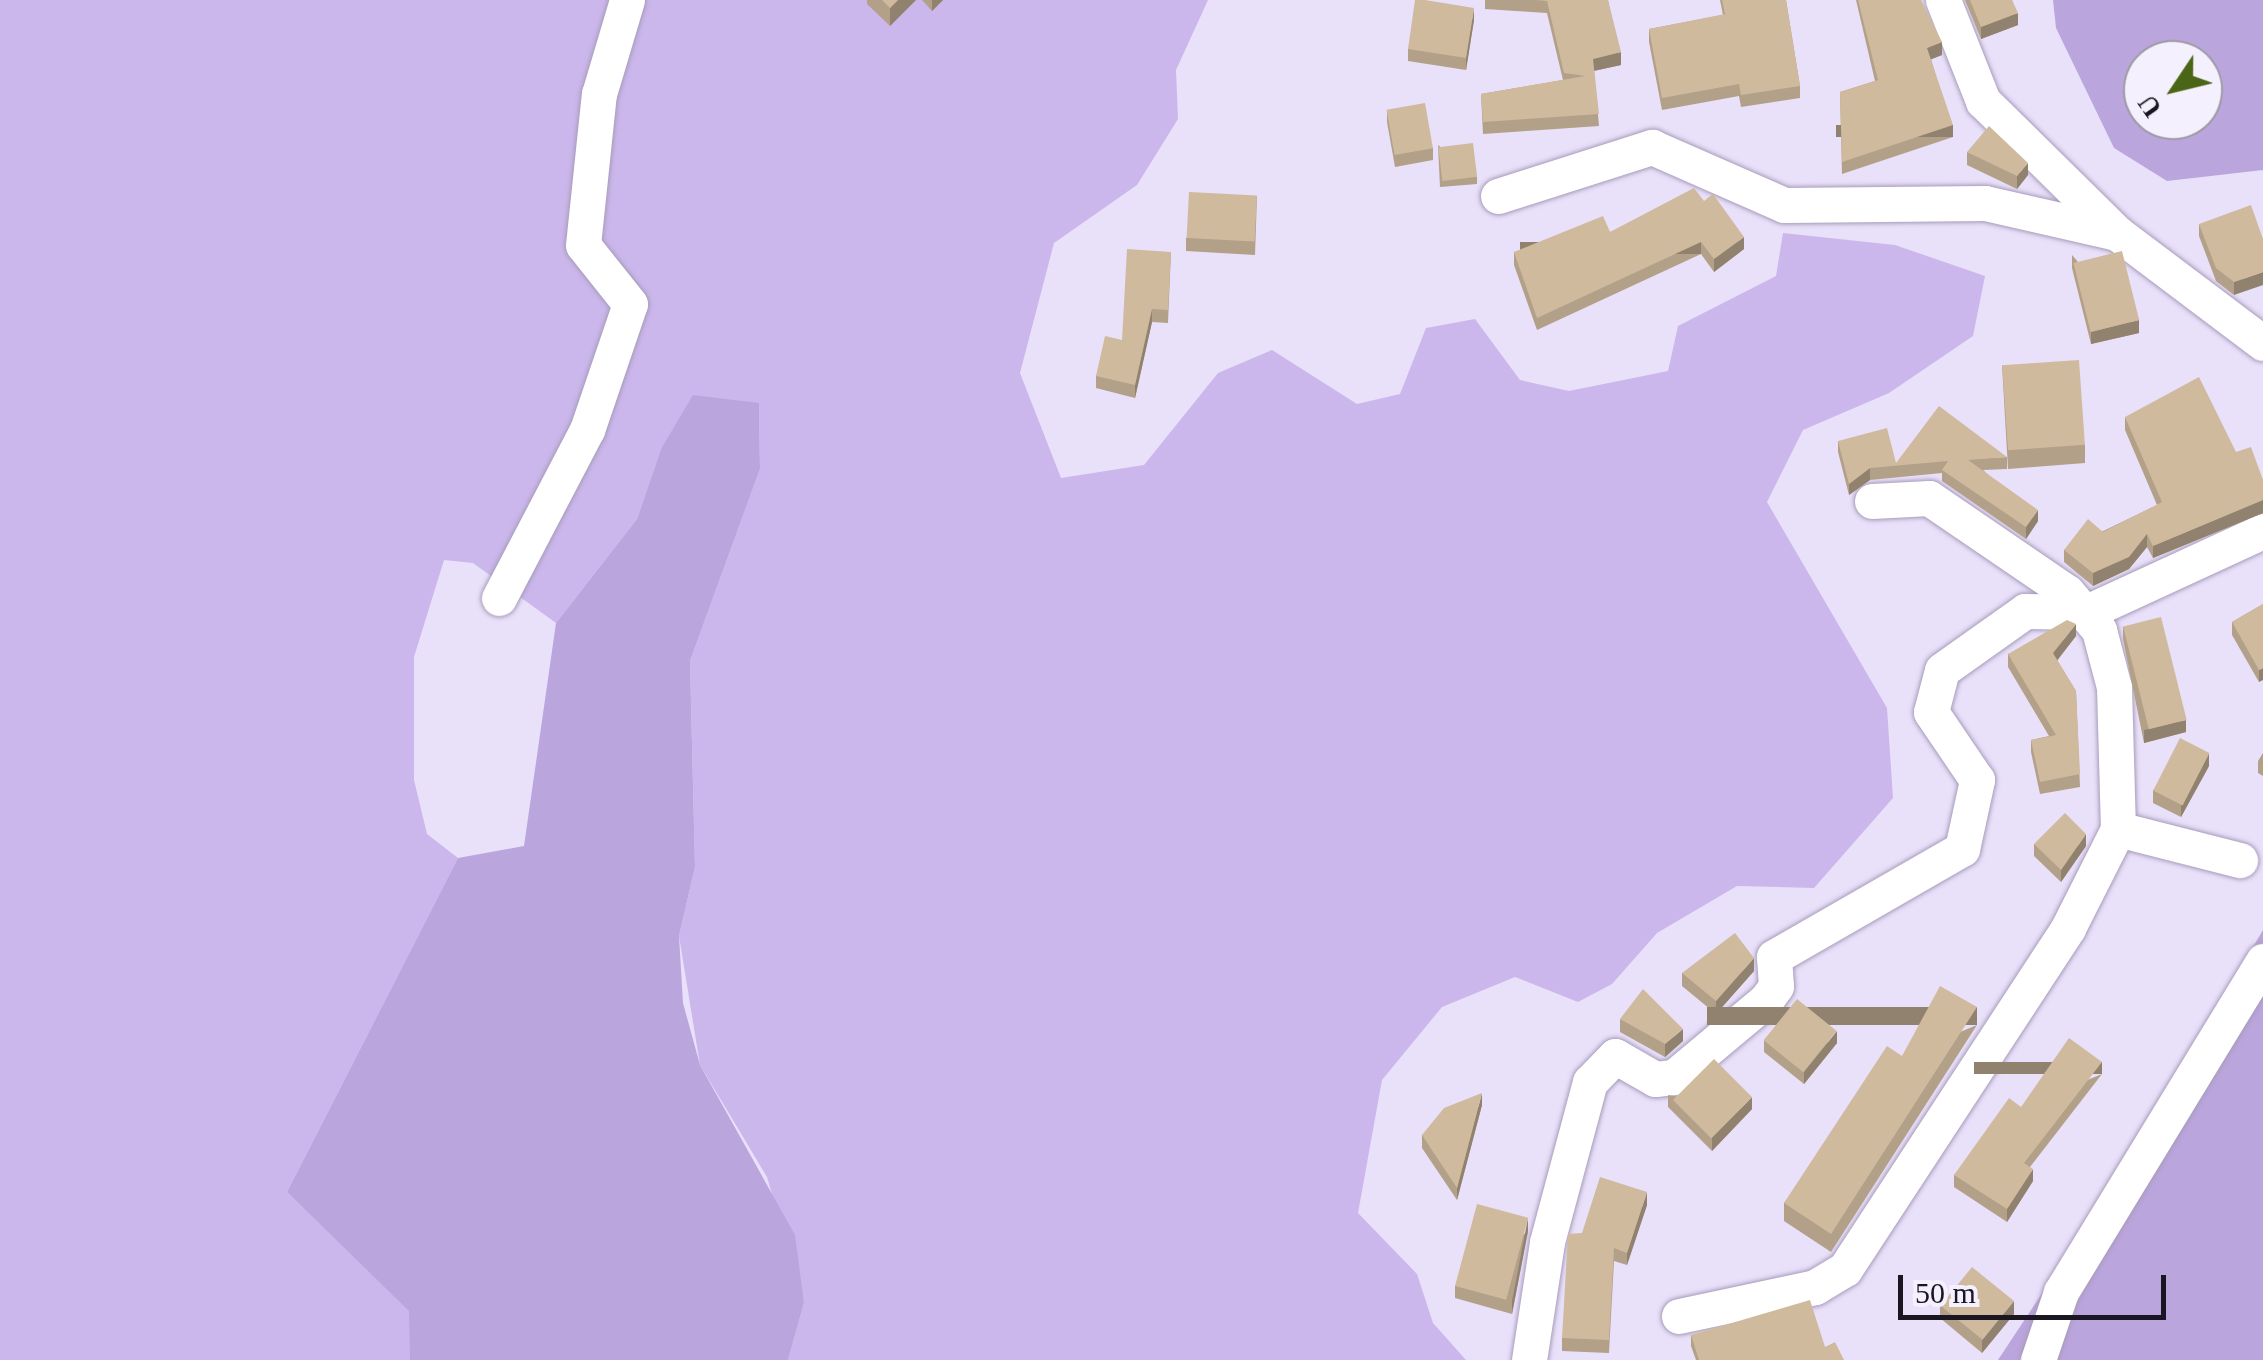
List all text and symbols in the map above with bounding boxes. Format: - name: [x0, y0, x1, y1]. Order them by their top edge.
- north arrow: [2123, 40, 2223, 140]
- text: U: [2131, 89, 2168, 124]
- scale bar: [1903, 1255, 2170, 1317]
- text: 50 m: [1915, 1276, 1976, 1309]

